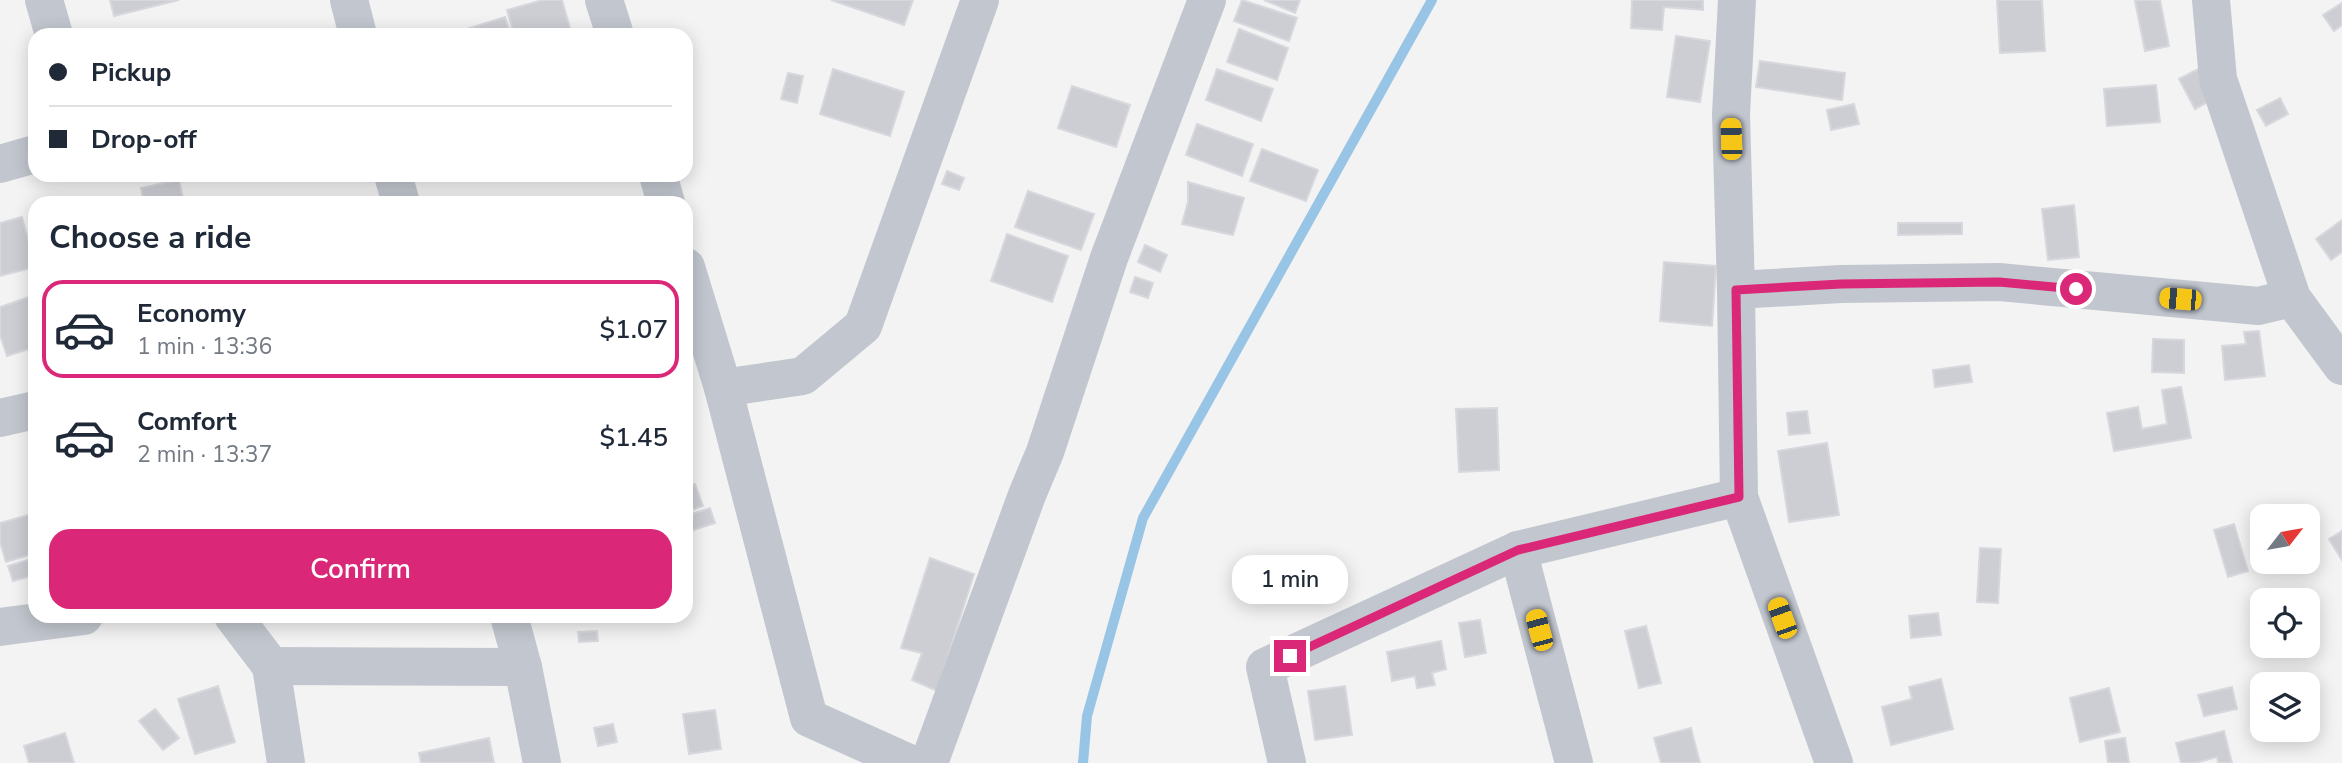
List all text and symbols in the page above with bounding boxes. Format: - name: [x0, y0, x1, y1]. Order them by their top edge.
- text: Pickup: [91, 55, 171, 90]
- car: [1720, 118, 1743, 160]
- text: Drop-off: [91, 122, 197, 157]
- text: Choose a ride: [49, 216, 251, 259]
- route start: [2060, 273, 2092, 305]
- car: [2159, 287, 2202, 311]
- text: Economy: [137, 296, 246, 331]
- icon: car: [53, 298, 116, 361]
- text: $1.07: [599, 312, 668, 347]
- text: 1 min · 13:36: [137, 331, 272, 362]
- text: Comfort: [137, 404, 237, 439]
- icon: car: [53, 406, 116, 469]
- text: $1.45: [599, 420, 668, 455]
- text: 2 min · 13:37: [137, 439, 272, 470]
- north arrow: [2250, 504, 2320, 574]
- map controls: [2250, 504, 2320, 742]
- button: Confirm: [49, 529, 672, 609]
- callout: 1 min: [1232, 554, 1348, 604]
- text: 1 min: [1261, 564, 1319, 595]
- button: locate: [2250, 588, 2320, 658]
- car: [1765, 595, 1800, 641]
- car: [1524, 607, 1555, 653]
- route end: [1274, 640, 1306, 672]
- button: layers: [2250, 672, 2320, 742]

